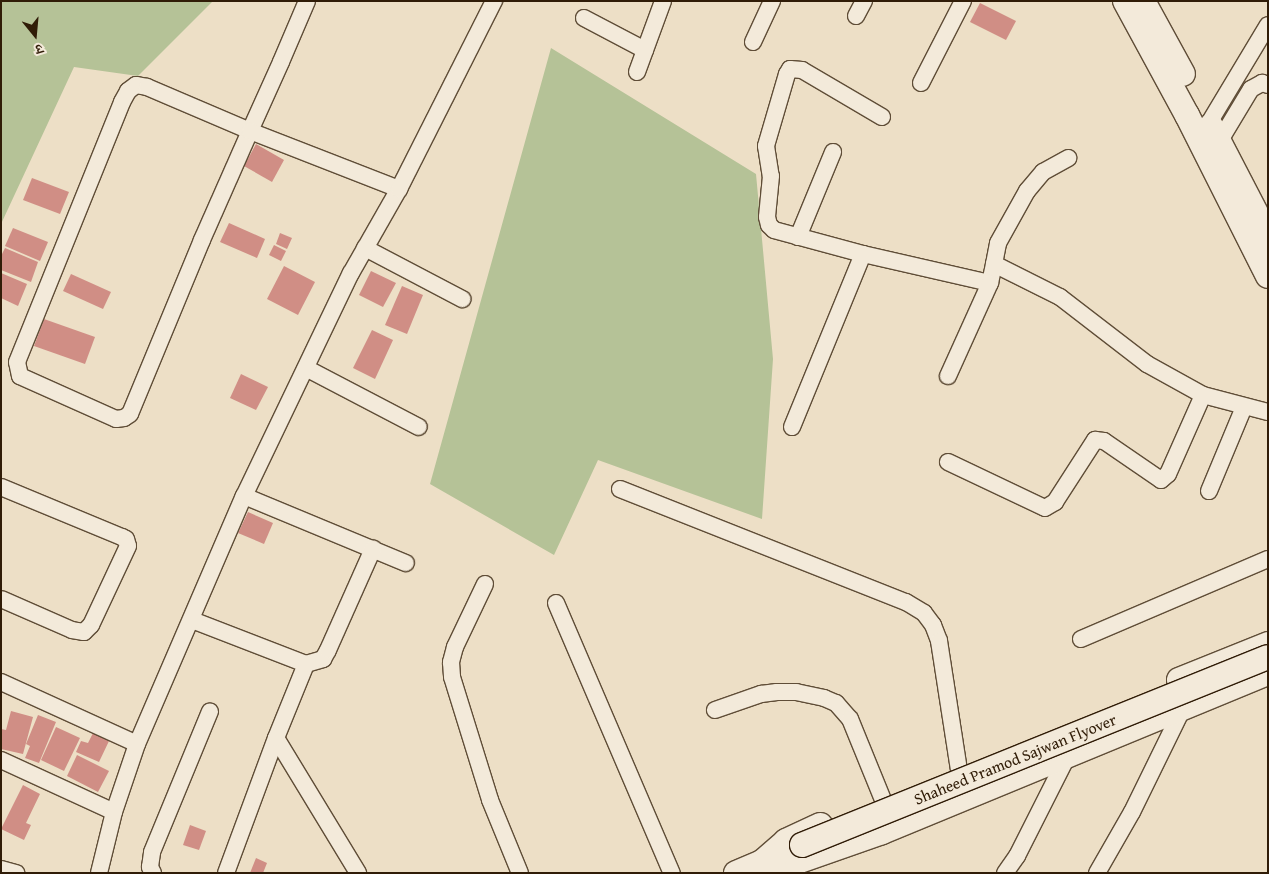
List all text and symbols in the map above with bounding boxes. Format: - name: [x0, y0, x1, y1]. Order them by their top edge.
- north arrow: [10, 10, 60, 60]
- text: उ: [33, 39, 46, 60]
- street label: Shaheed Pramod Sajwan Flyover: [911, 710, 1119, 808]

